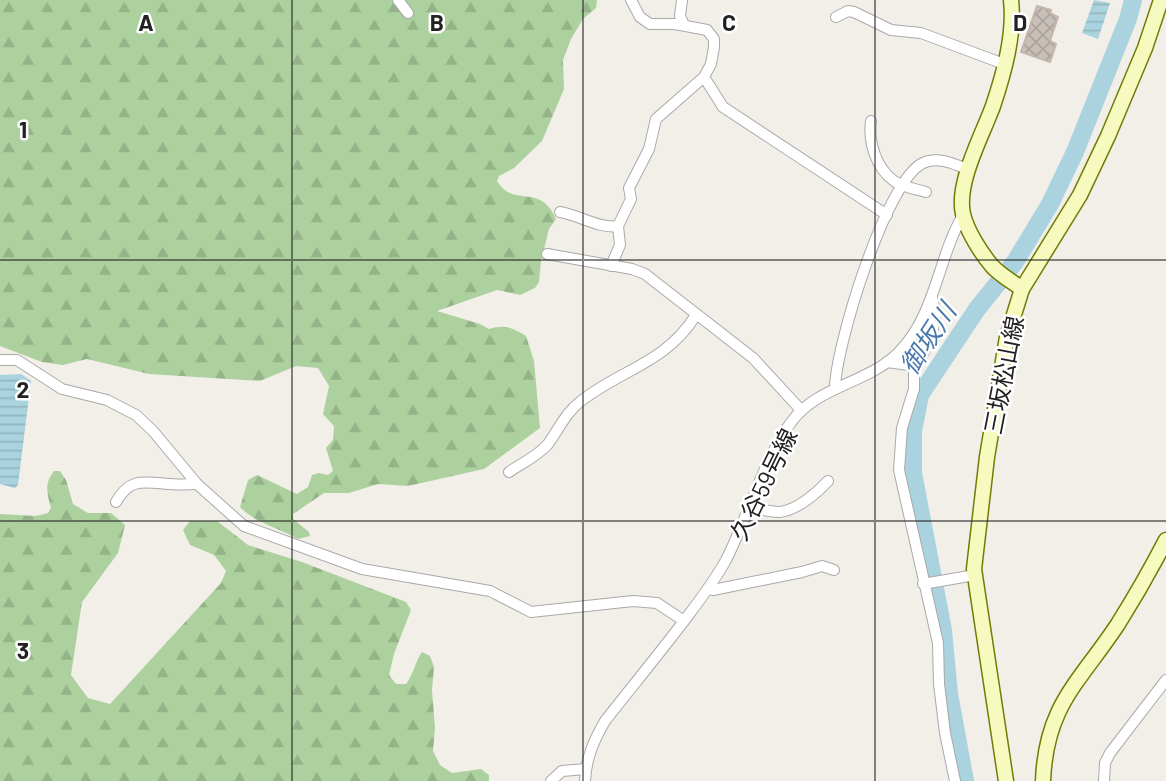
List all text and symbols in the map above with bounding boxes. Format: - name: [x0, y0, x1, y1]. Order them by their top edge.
- text: A: [138, 8, 154, 36]
- text: B: [430, 8, 444, 36]
- text: C: [722, 8, 736, 36]
- text: D: [1013, 8, 1027, 36]
- text: 1: [19, 115, 27, 143]
- water label: 御坂川: [893, 294, 963, 379]
- street label: 三坂松山線: [977, 313, 1029, 437]
- text: 2: [17, 375, 29, 403]
- street label: 久谷59号線: [723, 423, 803, 545]
- text: 3: [17, 636, 29, 664]

